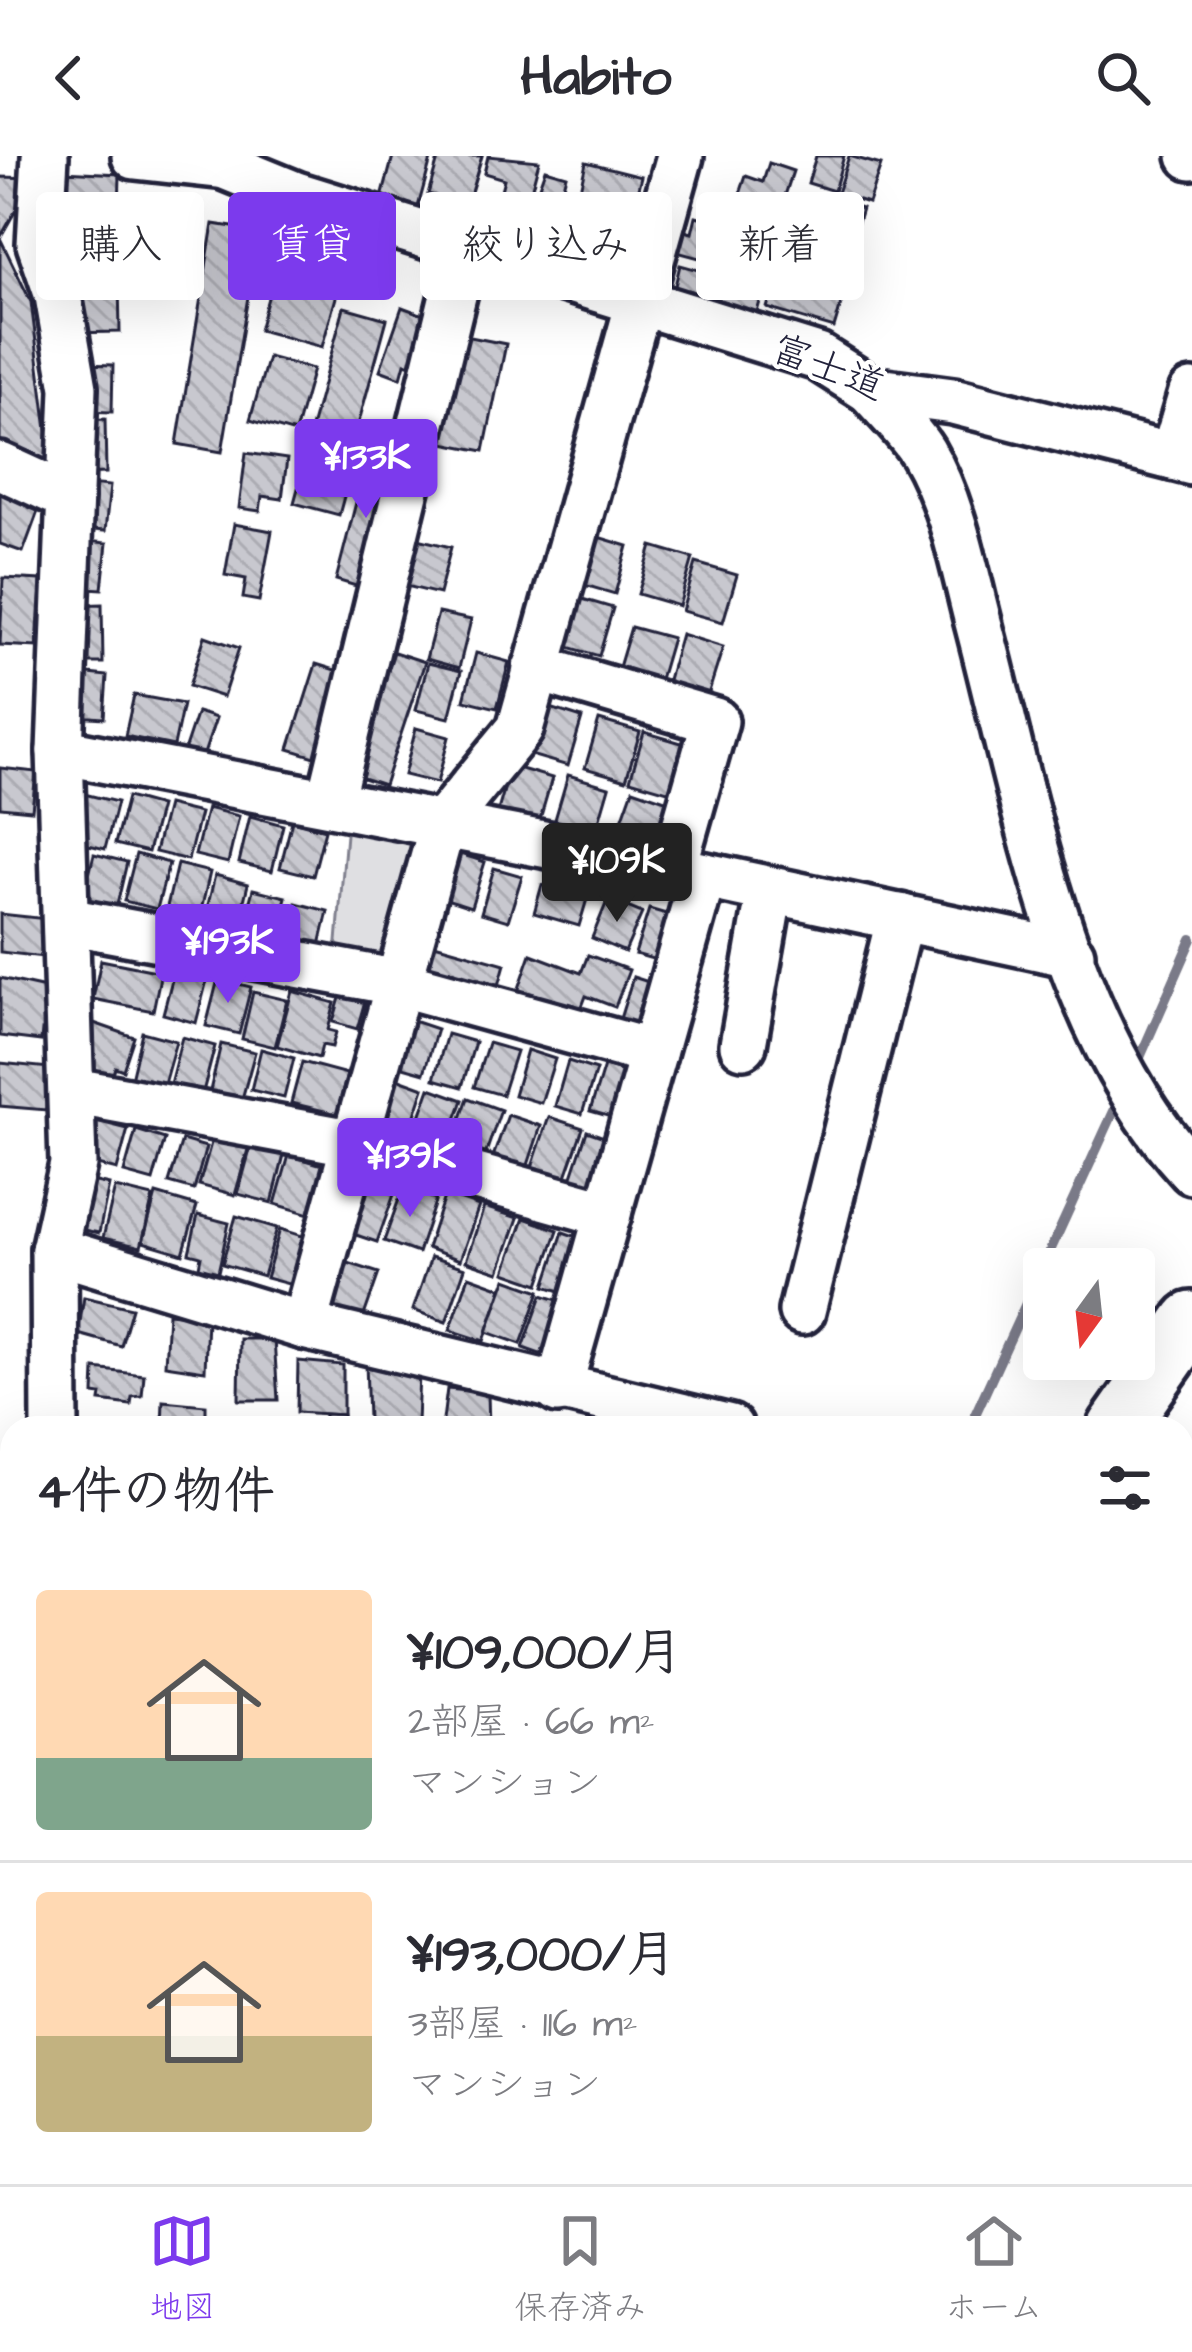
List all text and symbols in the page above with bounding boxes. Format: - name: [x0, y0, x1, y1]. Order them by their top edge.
- text: Habito: [521, 41, 671, 116]
- icon: back: [36, 45, 102, 111]
- icon: search: [1090, 45, 1156, 111]
- chip: 購入: [36, 192, 204, 300]
- chip: 賃貸: [228, 192, 396, 300]
- chip: 絞り込み: [420, 192, 672, 300]
- chip: 新着: [696, 192, 864, 300]
- street label: 富士道: [764, 323, 892, 415]
- pin: ¥133K: [282, 419, 450, 521]
- text: ¥133K: [321, 431, 411, 485]
- pin: ¥109K: [533, 823, 701, 925]
- text: ¥109K: [569, 835, 665, 889]
- pin: ¥193K: [144, 904, 312, 1006]
- text: ¥193K: [182, 916, 274, 970]
- pin: ¥139K: [326, 1118, 494, 1220]
- text: ¥139K: [364, 1130, 456, 1184]
- north arrow: [1023, 1248, 1155, 1380]
- map controls: [1023, 1248, 1155, 1380]
- icon: filters: [1092, 1455, 1158, 1521]
- text: 4件の物件: [36, 1457, 275, 1528]
- text: ¥109,000/月: [408, 1618, 683, 1689]
- icon: home: [132, 1638, 276, 1782]
- text: 2部屋 · 66 m²: [408, 1696, 655, 1750]
- text: マンション: [408, 1757, 601, 1811]
- text: ¥193,000/月: [408, 1920, 677, 1991]
- icon: home: [132, 1940, 276, 2084]
- text: 3部屋 · 116 m²: [408, 1998, 638, 2052]
- text: マンション: [408, 2059, 601, 2113]
- tab: 地図: [149, 2208, 215, 2331]
- tab: 保存済み: [514, 2208, 646, 2331]
- tab: ホーム: [945, 2208, 1043, 2331]

